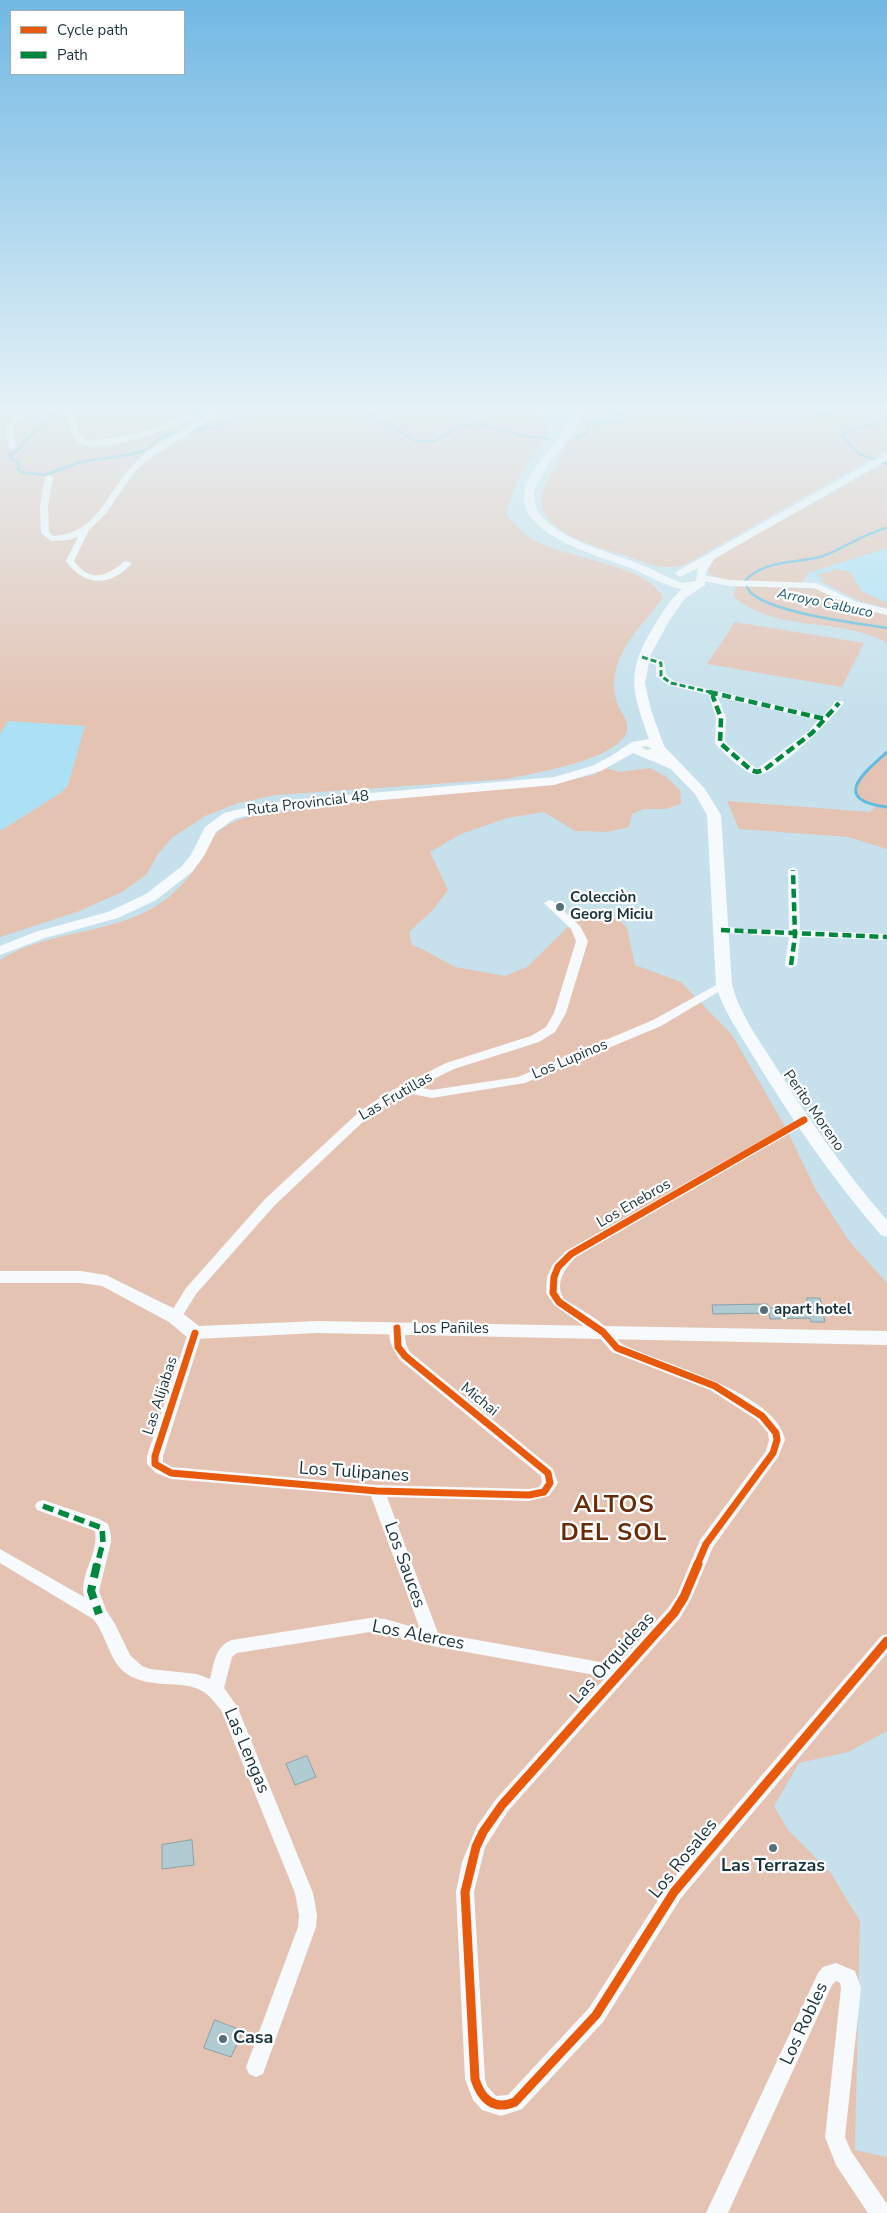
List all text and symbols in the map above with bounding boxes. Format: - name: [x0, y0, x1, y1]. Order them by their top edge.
- legend: [10, 10, 185, 75]
- text: Cycle path: [57, 20, 128, 40]
- text: Path: [57, 45, 88, 65]
- water label: Arroyo Calbuco: [776, 586, 874, 622]
- street label: Ruta Provincial 48: [246, 788, 370, 820]
- place label: Colecciòn Georg Miciu: [570, 889, 653, 924]
- marker: Colecciòn Georg Miciu: [554, 901, 566, 913]
- street label: Los Lupinos: [530, 1036, 610, 1084]
- street label: Perito Moreno: [778, 1067, 848, 1155]
- street label: Las Frutillas: [356, 1069, 436, 1125]
- street label: Los Enebros: [594, 1176, 674, 1232]
- place label: apart hotel: [774, 1301, 851, 1319]
- marker: apart hotel: [758, 1304, 770, 1316]
- street label: Los Pañiles: [413, 1320, 489, 1338]
- street label: Las Alijabas: [140, 1355, 182, 1437]
- street label: Michai: [457, 1379, 501, 1421]
- street label: Los Tulipanes: [298, 1458, 410, 1488]
- district label: ALTOS DEL SOL: [560, 1492, 668, 1548]
- street label: Los Sauces: [378, 1519, 430, 1611]
- street label: Las Orquideas: [566, 1609, 660, 1709]
- street label: Los Alerces: [370, 1616, 466, 1656]
- street label: Las Lengas: [218, 1705, 274, 1797]
- street label: Los Rosales: [645, 1815, 723, 1903]
- marker: Las Terrazas: [767, 1842, 779, 1854]
- place label: Las Terrazas: [721, 1856, 825, 1878]
- street label: Los Robles: [776, 1979, 834, 2069]
- place label: Casa: [233, 2028, 273, 2050]
- marker: Casa: [217, 2033, 229, 2045]

